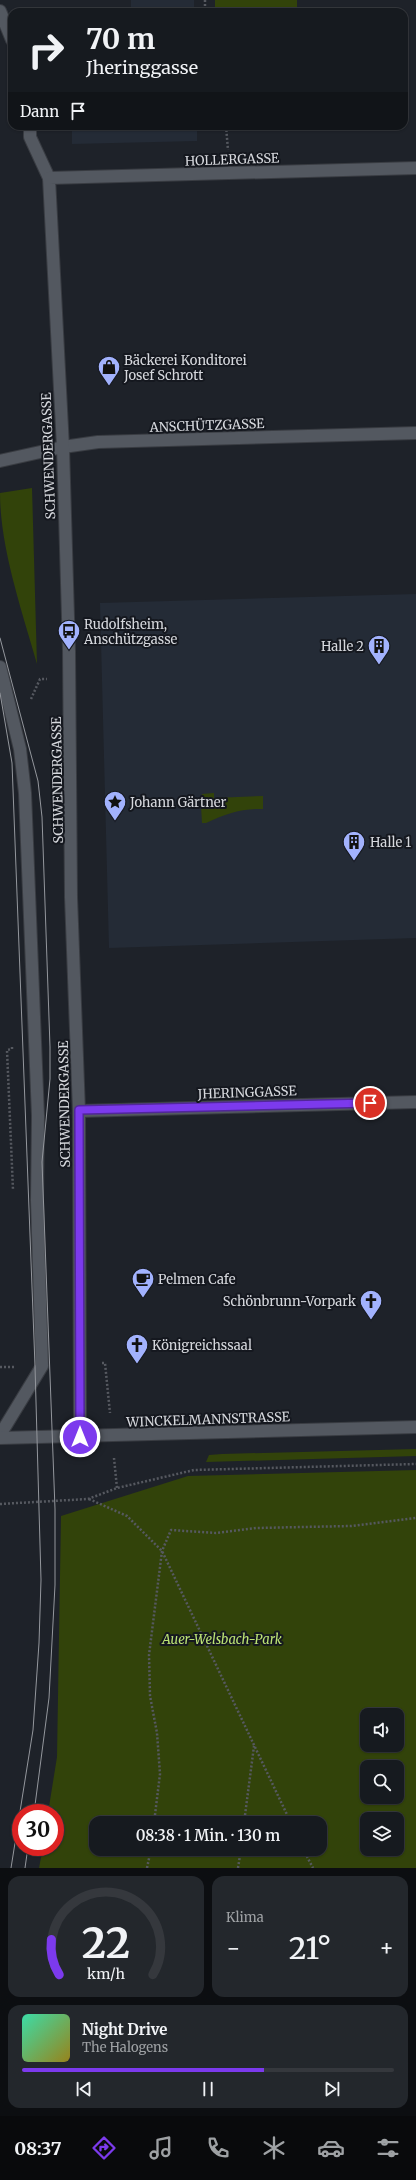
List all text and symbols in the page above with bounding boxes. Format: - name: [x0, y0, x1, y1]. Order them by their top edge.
- text: 70 m: [86, 21, 155, 57]
- icon: right: [20, 24, 72, 76]
- text: Jheringgasse: [86, 56, 198, 79]
- icon: arrive: [67, 100, 89, 122]
- text: Dann: [20, 102, 59, 121]
- street label: HOLLERGASSE: [185, 149, 280, 170]
- place label: Bäckerei Konditorei Josef Schrott: [123, 352, 247, 384]
- shop icon: Bäckerei Konditorei Josef Schrott: [96, 354, 122, 387]
- street label: SCHWENDERGASSE: [38, 391, 59, 520]
- street label: ANSCHÜTZGASSE: [148, 415, 265, 436]
- place label: Rudolfsheim, Anschützgasse: [83, 616, 178, 648]
- bus stop icon: Rudolfsheim, Anschützgasse: [56, 618, 82, 651]
- building icon: Halle 2: [366, 633, 392, 666]
- place label: Halle 2: [321, 638, 364, 655]
- street label: SCHWENDERGASSE: [48, 716, 67, 844]
- place icon: Johann Gärtner: [102, 789, 128, 822]
- place label: Johann Gärtner: [129, 794, 227, 811]
- building icon: Halle 1: [341, 829, 367, 862]
- place label: Halle 1: [370, 834, 411, 851]
- street label: SCHWENDERGASSE: [55, 1040, 74, 1168]
- street label: JHERINGGASSE: [196, 1082, 298, 1103]
- pin: [353, 1086, 387, 1120]
- icon: arrive: [359, 1092, 381, 1114]
- cafe icon: Pelmen Cafe: [130, 1266, 156, 1299]
- place label: Pelmen Cafe: [158, 1271, 236, 1288]
- church icon: Schönbrunn-Vorpark: [358, 1288, 384, 1321]
- place label: Schönbrunn-Vorpark: [223, 1293, 357, 1310]
- church icon: Königreichssaal: [124, 1332, 150, 1365]
- place label: Königreichssaal: [152, 1337, 252, 1354]
- street label: WINCKELMANNSTRASSE: [125, 1408, 291, 1431]
- position arrow: [59, 1416, 101, 1458]
- park label: Auer-Welsbach-Park: [161, 1631, 282, 1648]
- map controls: [360, 1708, 404, 1856]
- button: sound: [360, 1708, 404, 1752]
- button: search: [360, 1760, 404, 1804]
- speed limit sign: 30: [12, 1804, 64, 1856]
- button: layers: [360, 1812, 404, 1856]
- text: 08:38 · 1 Min. · 130 m: [136, 1826, 280, 1845]
- text: Klima: [226, 1909, 264, 1926]
- text: 22: [82, 1916, 130, 1968]
- text: 21°: [289, 1929, 331, 1967]
- text: −: [226, 1934, 241, 1962]
- text: +: [379, 1934, 394, 1962]
- text: km/h: [87, 1964, 125, 1982]
- text: Night Drive: [82, 2020, 167, 2039]
- text: The Halogens: [82, 2039, 168, 2056]
- icon: previous: [73, 2078, 95, 2100]
- icon: pause: [197, 2078, 219, 2100]
- icon: next: [321, 2078, 343, 2100]
- icon: directions: [90, 2134, 118, 2162]
- icon: music: [147, 2134, 175, 2162]
- icon: phone: [204, 2134, 232, 2162]
- icon: climate: [260, 2134, 288, 2162]
- icon: car: [317, 2134, 345, 2162]
- icon: filters: [374, 2134, 402, 2162]
- text: 08:37: [14, 2137, 61, 2160]

